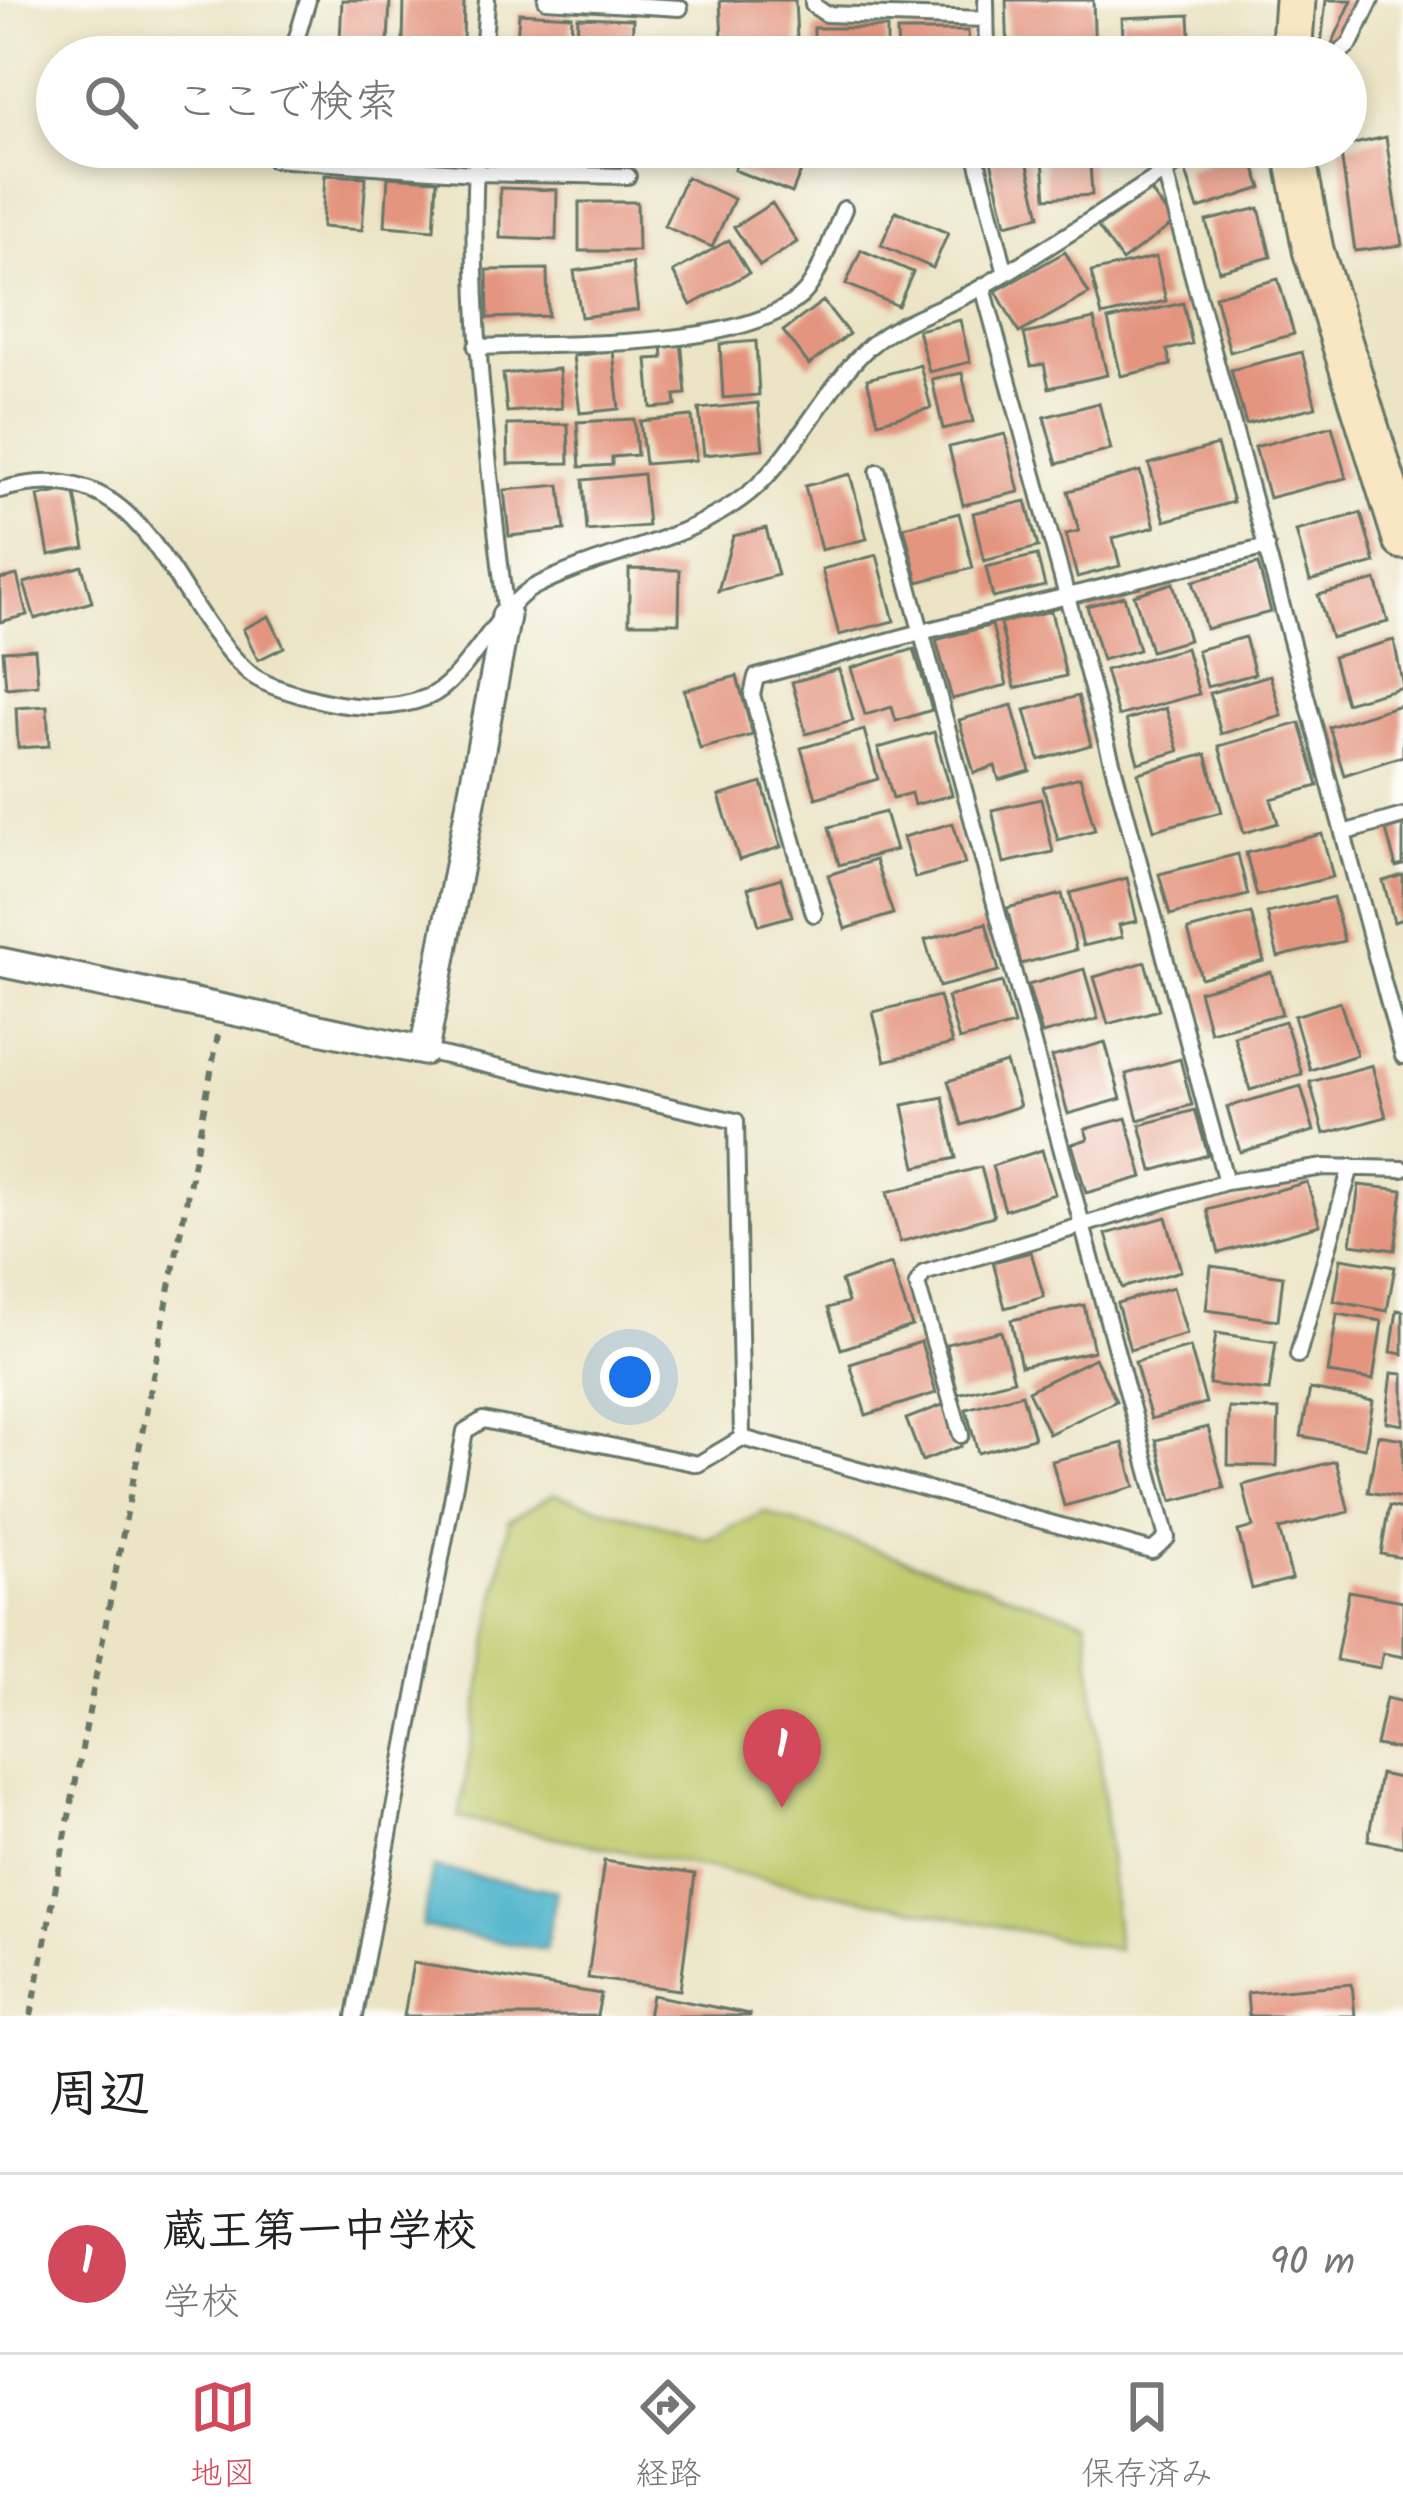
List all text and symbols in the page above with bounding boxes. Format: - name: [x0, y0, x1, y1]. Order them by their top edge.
- search box: [36, 36, 1367, 168]
- text: ここで検索: [174, 68, 399, 140]
- icon: search: [78, 69, 144, 135]
- your location: [600, 1347, 660, 1407]
- pin: 1: [743, 1709, 821, 1808]
- text: 周辺: [48, 2056, 150, 2137]
- text: 蔵王第一中学校: [162, 2197, 477, 2269]
- text: 1: [81, 2233, 93, 2295]
- text: 90 m: [1270, 2233, 1355, 2295]
- text: 学校: [162, 2273, 240, 2335]
- tab: 地図: [190, 2374, 256, 2502]
- tab: 経路: [635, 2374, 701, 2502]
- tab: 保存済み: [1081, 2374, 1213, 2502]

